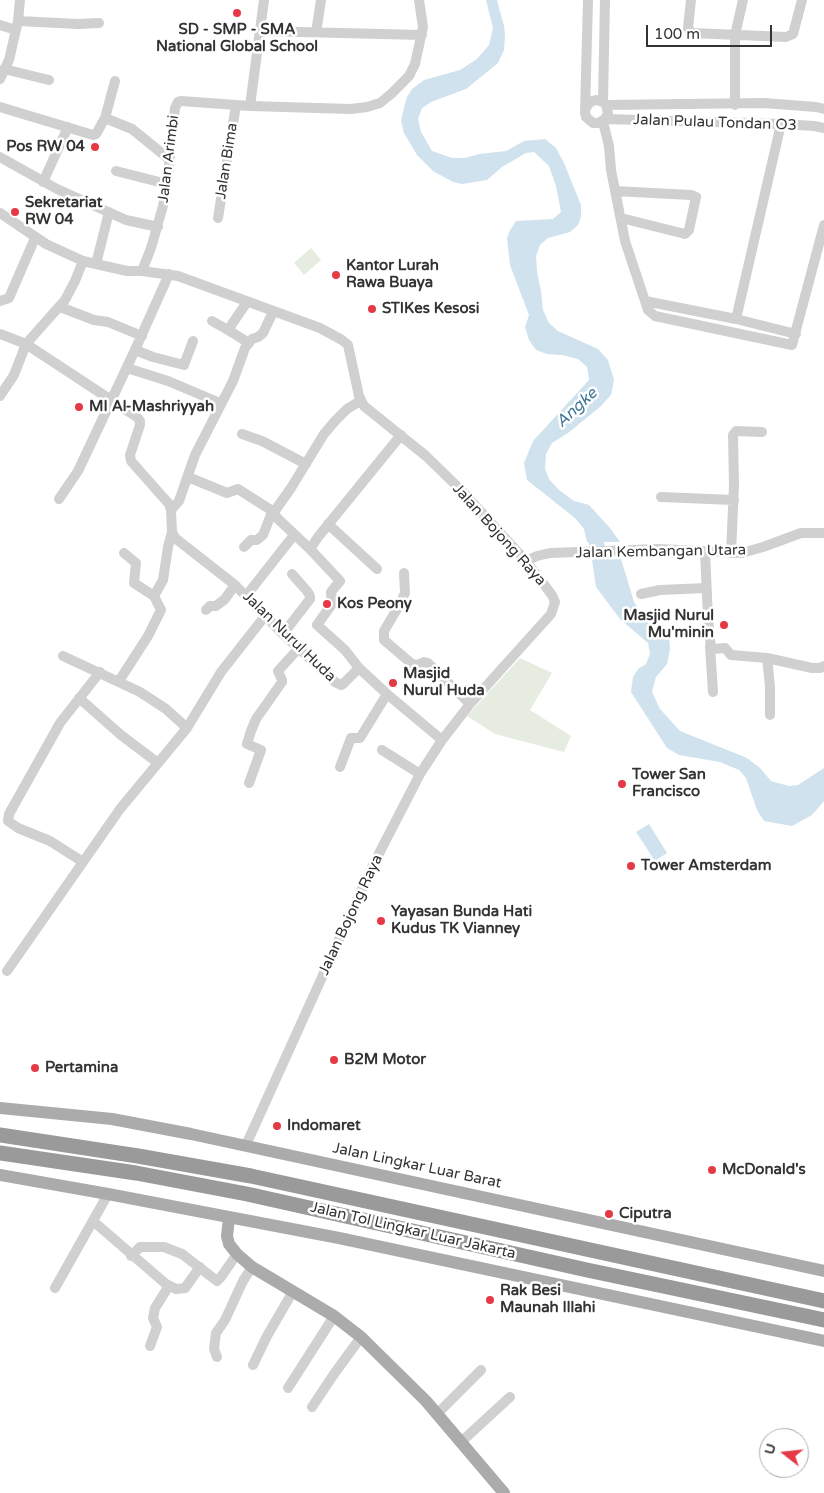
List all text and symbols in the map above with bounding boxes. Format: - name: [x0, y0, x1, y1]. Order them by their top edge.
- marker: SD - SMP - SMA National Global School: [231, 7, 243, 19]
- scale bar: [649, 15, 775, 47]
- place label: SD - SMP - SMA National Global School: [156, 21, 318, 56]
- text: 100 m: [654, 25, 700, 43]
- street label: Jalan Pulau Tondan O3: [633, 111, 797, 135]
- street label: Jalan Arimbi: [155, 114, 183, 204]
- street label: Jalan Bima: [212, 122, 242, 200]
- place label: Pos RW 04: [6, 138, 85, 156]
- marker: Pos RW 04: [89, 141, 101, 153]
- place label: Sekretariat RW 04: [25, 194, 103, 229]
- marker: Sekretariat RW 04: [9, 206, 21, 218]
- place label: Kantor Lurah Rawa Buaya: [346, 257, 439, 292]
- marker: Kantor Lurah Rawa Buaya: [330, 269, 342, 281]
- place label: STIKes Kesosi: [382, 300, 480, 318]
- marker: STIKes Kesosi: [366, 303, 378, 315]
- water label: Angke: [552, 384, 602, 432]
- place label: MI Al-Mashriyyah: [89, 398, 214, 416]
- marker: MI Al-Mashriyyah: [73, 401, 85, 413]
- street label: Jalan Bojong Raya: [449, 480, 549, 590]
- street label: Jalan Kembangan Utara: [576, 542, 746, 562]
- street label: Jalan Nurul Huda: [239, 588, 339, 686]
- place label: Kos Peony: [337, 595, 412, 613]
- marker: Kos Peony: [321, 598, 333, 610]
- place label: Masjid Nurul Mu'minin: [623, 607, 714, 642]
- marker: Masjid Nurul Mu'minin: [718, 619, 730, 631]
- place label: Masjid Nurul Huda: [403, 665, 485, 700]
- marker: Masjid Nurul Huda: [387, 677, 399, 689]
- place label: Tower San Francisco: [632, 766, 706, 801]
- marker: Tower San Francisco: [616, 778, 628, 790]
- street label: Jalan Bojong Raya: [315, 852, 387, 978]
- place label: Tower Amsterdam: [641, 857, 771, 875]
- marker: Tower Amsterdam: [625, 860, 637, 872]
- place label: Yayasan Bunda Hati Kudus TK Vianney: [391, 903, 532, 938]
- marker: Yayasan Bunda Hati Kudus TK Vianney: [375, 915, 387, 927]
- place label: B2M Motor: [344, 1051, 426, 1069]
- marker: B2M Motor: [328, 1054, 340, 1066]
- place label: Pertamina: [45, 1059, 118, 1077]
- marker: Pertamina: [29, 1062, 41, 1074]
- place label: Indomaret: [287, 1117, 361, 1135]
- marker: Indomaret: [271, 1120, 283, 1132]
- street label: Jalan Lingkar Luar Barat: [331, 1139, 503, 1193]
- place label: McDonald's: [722, 1161, 806, 1179]
- marker: McDonald's: [706, 1164, 718, 1176]
- street label: Jalan Tol Lingkar Luar Jakarta: [309, 1199, 517, 1263]
- place label: Ciputra: [619, 1205, 672, 1223]
- marker: Ciputra: [603, 1208, 615, 1220]
- place label: Rak Besi Maunah Illahi: [500, 1282, 595, 1317]
- marker: Rak Besi Maunah Illahi: [484, 1294, 496, 1306]
- north arrow: [759, 1428, 809, 1478]
- text: U: [760, 1442, 780, 1456]

